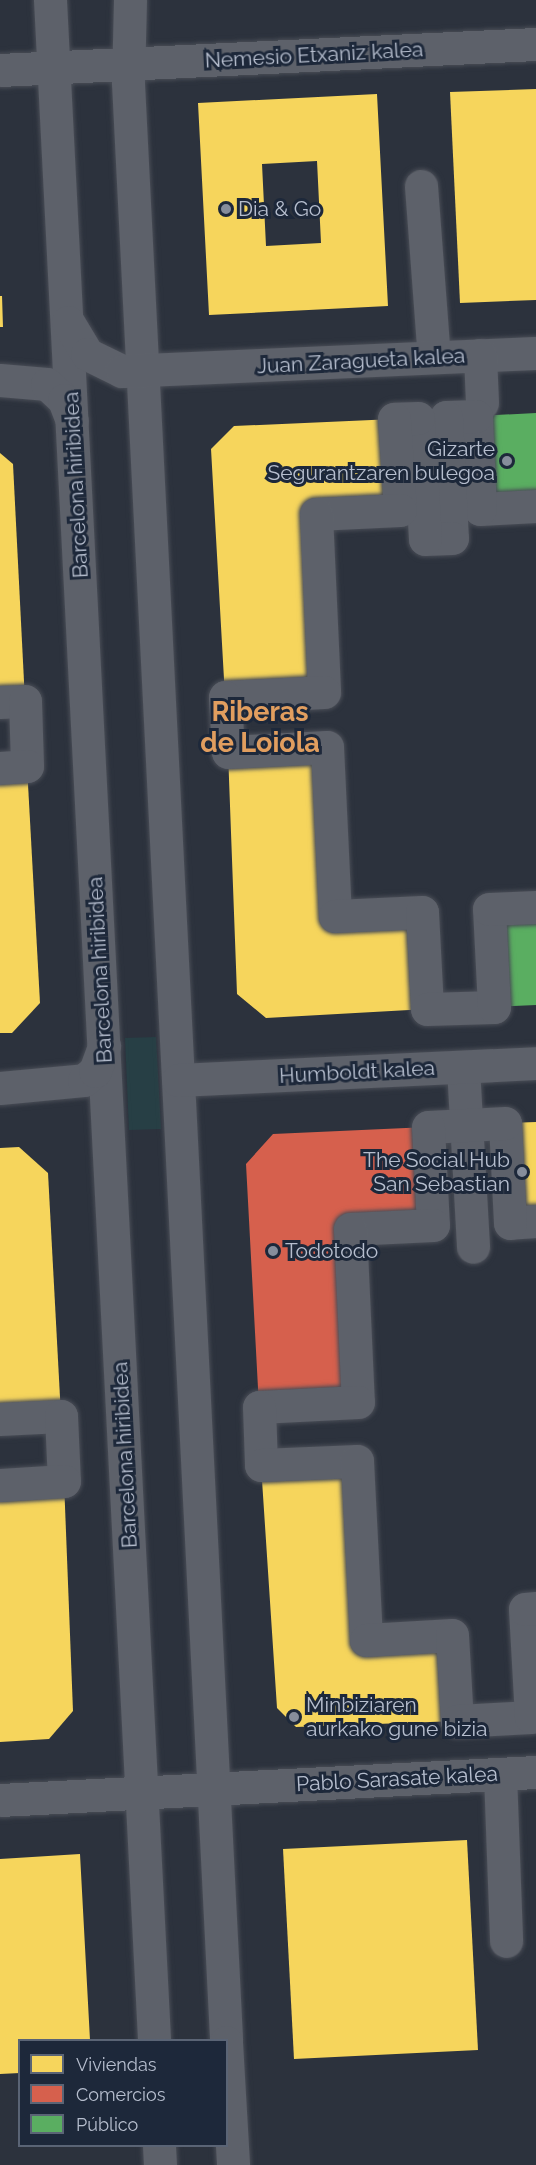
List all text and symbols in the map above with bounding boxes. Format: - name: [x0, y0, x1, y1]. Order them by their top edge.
- street label: Nemesio Etxaniz kalea: [204, 37, 424, 73]
- place label: Dia & Go: [238, 196, 321, 222]
- marker: Dia & Go: [219, 202, 233, 216]
- street label: Juan Zaragueta kalea: [256, 343, 466, 379]
- street label: Barcelona hiribidea: [59, 391, 93, 579]
- place label: Gizarte Segurantzaren bulegoa: [267, 436, 495, 486]
- marker: Gizarte Segurantzaren bulegoa: [500, 454, 514, 468]
- district label: Riberas de Loiola: [200, 695, 320, 758]
- street label: Barcelona hiribidea: [83, 876, 117, 1064]
- street label: Humboldt kalea: [278, 1055, 436, 1089]
- place label: The Social Hub San Sebastian: [362, 1147, 510, 1197]
- marker: The Social Hub San Sebastian: [515, 1165, 529, 1179]
- place label: Todotodo: [285, 1238, 378, 1264]
- marker: Todotodo: [266, 1244, 280, 1258]
- street label: Barcelona hiribidea: [108, 1361, 142, 1549]
- place label: Minbiziaren aurkako gune bizia: [306, 1692, 488, 1742]
- marker: Minbiziaren aurkako gune bizia: [287, 1710, 301, 1724]
- street label: Pablo Sarasate kalea: [296, 1761, 498, 1797]
- legend: [18, 2039, 228, 2147]
- text: Viviendas: [76, 2054, 156, 2075]
- text: Comercios: [76, 2084, 165, 2105]
- text: Público: [76, 2114, 138, 2135]

